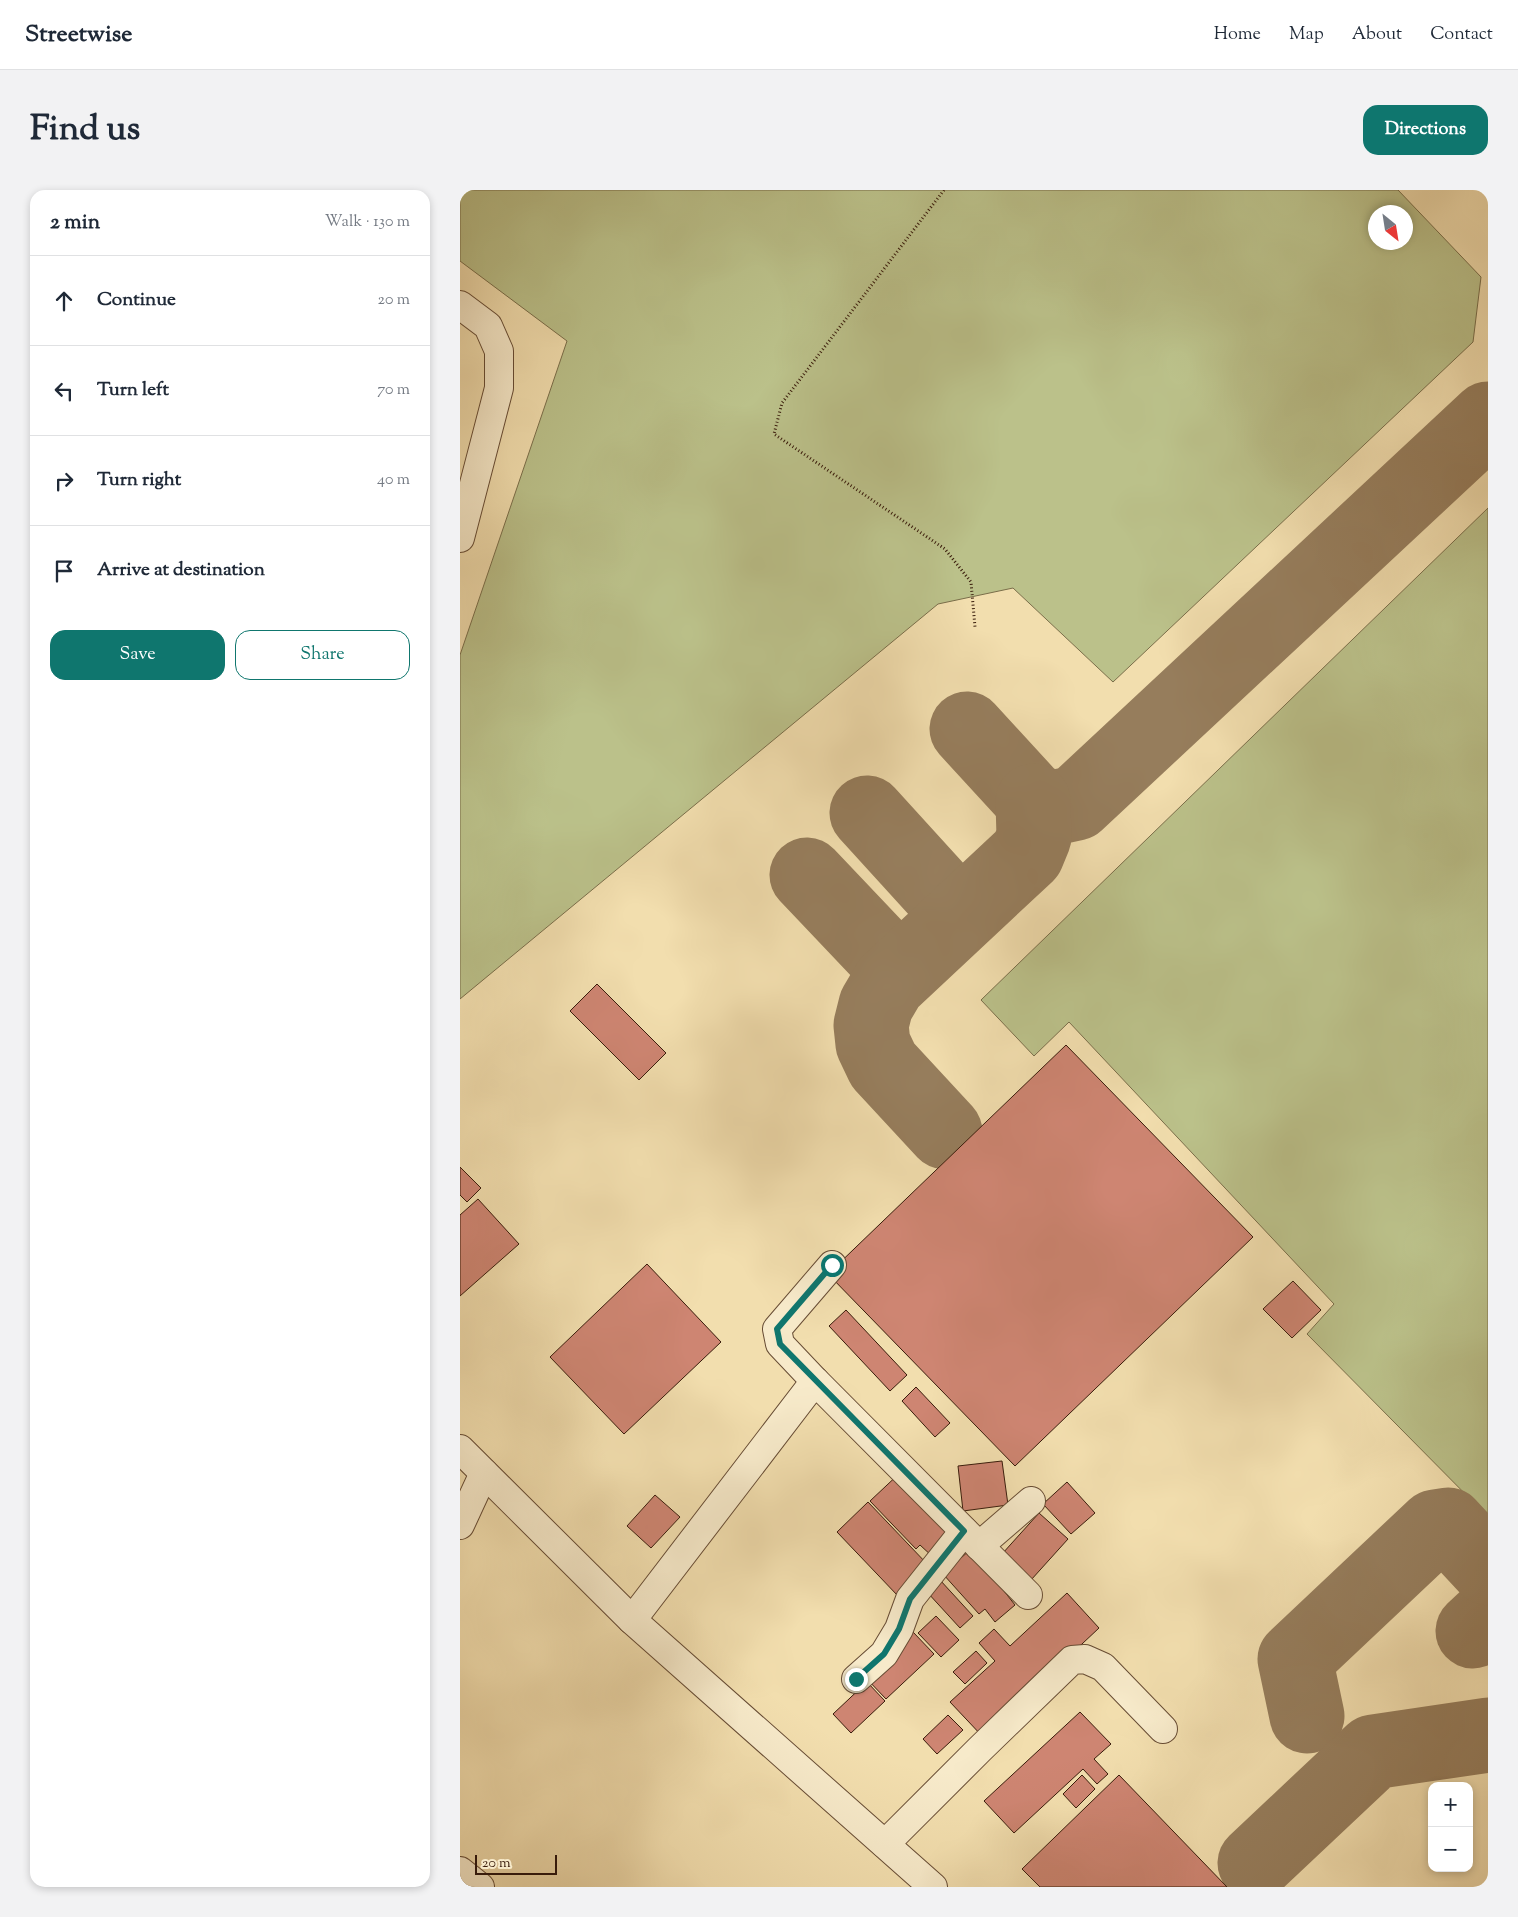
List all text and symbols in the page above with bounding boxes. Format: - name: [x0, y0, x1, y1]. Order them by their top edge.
- text: Streetwise: [25, 18, 132, 52]
- text: Home: [1214, 22, 1261, 48]
- text: Map: [1289, 22, 1324, 48]
- text: About: [1352, 22, 1402, 48]
- text: Contact: [1430, 22, 1493, 48]
- text: Find us: [30, 105, 140, 156]
- button: Directions: [1363, 105, 1488, 155]
- north arrow: [1368, 205, 1413, 250]
- text: 2 min: [50, 208, 100, 238]
- text: Walk · 130 m: [325, 211, 410, 234]
- icon: ahead: [50, 287, 78, 315]
- text: Continue: [97, 287, 176, 314]
- text: 20 m: [377, 289, 410, 312]
- icon: left: [50, 377, 78, 405]
- text: Turn left: [97, 377, 169, 404]
- text: 70 m: [377, 379, 410, 402]
- icon: right: [50, 467, 78, 495]
- text: Turn right: [97, 467, 181, 494]
- text: 40 m: [377, 469, 410, 492]
- icon: arrive: [50, 557, 78, 585]
- text: Arrive at destination: [97, 557, 265, 584]
- button: Save: [50, 630, 225, 680]
- button: Share: [235, 630, 410, 680]
- route start: [821, 1254, 844, 1277]
- route end: [845, 1668, 868, 1691]
- map controls: [1428, 1782, 1473, 1872]
- button: +: [1428, 1782, 1473, 1827]
- button: −: [1428, 1827, 1473, 1872]
- scale bar: [475, 1852, 558, 1875]
- text: 20 m: [482, 1854, 511, 1874]

